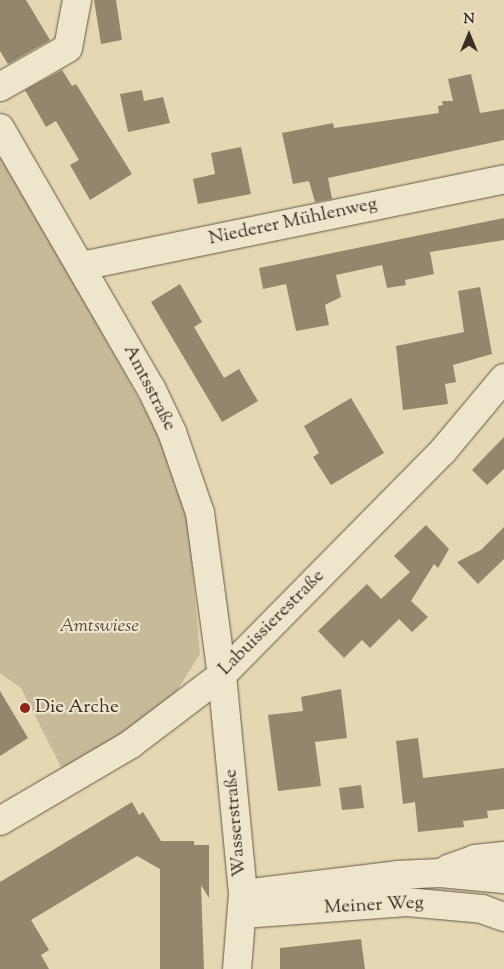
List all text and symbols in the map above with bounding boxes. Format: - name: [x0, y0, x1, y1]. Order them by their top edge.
- north arrow: [444, 10, 494, 60]
- text: N: [463, 10, 475, 30]
- street label: Niederer Mühlenweg: [207, 193, 379, 251]
- street label: Amtsstraße: [118, 341, 180, 435]
- street label: Labuissierestraße: [214, 565, 330, 681]
- park label: Amtswiese: [59, 616, 139, 638]
- place label: Die Arche: [35, 697, 119, 719]
- marker: Die Arche: [19, 702, 31, 714]
- street label: Wasserstraße: [220, 768, 252, 878]
- street label: Meiner Weg: [324, 892, 424, 920]

